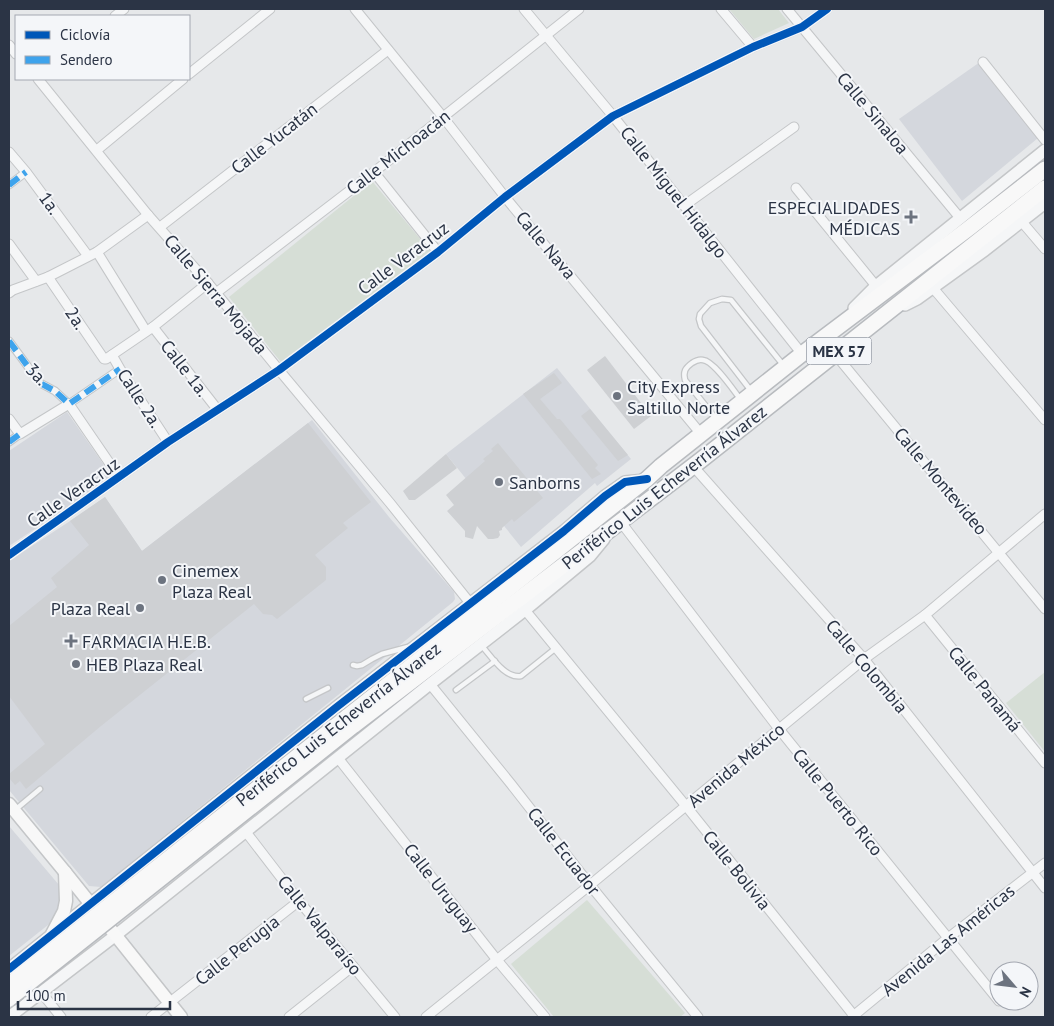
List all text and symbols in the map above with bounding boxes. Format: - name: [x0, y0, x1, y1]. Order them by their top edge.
- legend: [15, 15, 190, 80]
- text: Ciclovía: [60, 25, 110, 44]
- text: Sendero: [60, 50, 113, 69]
- street label: Calle Sinaloa: [832, 67, 914, 159]
- street label: Calle Yucatán: [226, 97, 322, 179]
- street label: Calle Michoacán: [341, 104, 455, 200]
- street label: Calle Miguel Hidalgo: [615, 121, 733, 263]
- street label: 1a.: [34, 187, 66, 219]
- place label: ESPECIALIDADES MÉDICAS: [768, 196, 900, 240]
- street label: Calle Nava: [511, 206, 581, 284]
- marker: ESPECIALIDADES MÉDICAS: [904, 210, 918, 224]
- street label: Calle Veracruz: [353, 216, 453, 300]
- street label: Calle Sierra Mojada: [159, 230, 273, 358]
- street label: 2a.: [60, 302, 92, 334]
- street label: Calle 1a.: [156, 335, 214, 401]
- road number: MEX 57: [806, 338, 872, 364]
- street label: 3a.: [21, 358, 53, 390]
- street label: Calle 2a.: [112, 364, 168, 432]
- place label: City Express Saltillo Norte: [627, 375, 730, 419]
- marker: City Express Saltillo Norte: [611, 390, 623, 402]
- street label: Periférico Luis Echeverría Álvarez: [557, 400, 771, 574]
- street label: Calle Montevideo: [889, 422, 993, 540]
- street label: Calle Veracruz: [22, 452, 124, 532]
- place label: Sanborns: [509, 471, 580, 494]
- marker: Sanborns: [493, 476, 505, 488]
- place label: Cinemex Plaza Real: [172, 559, 252, 603]
- marker: Cinemex Plaza Real: [156, 574, 168, 586]
- place label: Plaza Real: [51, 597, 131, 620]
- marker: Plaza Real: [134, 602, 146, 614]
- street label: Calle Colombia: [821, 614, 913, 718]
- place label: FARMACIA H.E.B.: [82, 630, 211, 653]
- marker: FARMACIA H.E.B.: [64, 634, 78, 648]
- street label: Periférico Luis Echeverría Álvarez: [231, 637, 445, 811]
- street label: Calle Panamá: [943, 641, 1027, 737]
- place label: HEB Plaza Real: [86, 653, 203, 676]
- marker: HEB Plaza Real: [70, 658, 82, 670]
- street label: Avenida México: [683, 718, 789, 812]
- street label: Calle Puerto Rico: [788, 744, 888, 860]
- street label: Calle Ecuador: [523, 802, 605, 900]
- street label: Calle Bolivia: [698, 825, 776, 915]
- street label: Calle Uruguay: [399, 839, 484, 938]
- street label: Calle Valparaíso: [273, 870, 367, 980]
- street label: Avenida Las Américas: [877, 879, 1019, 1001]
- street label: Calle Perugia: [190, 910, 284, 990]
- north arrow: [989, 961, 1039, 1011]
- scale bar: [18, 978, 170, 1010]
- text: N: [1015, 984, 1036, 1000]
- text: 100 m: [25, 986, 66, 1005]

